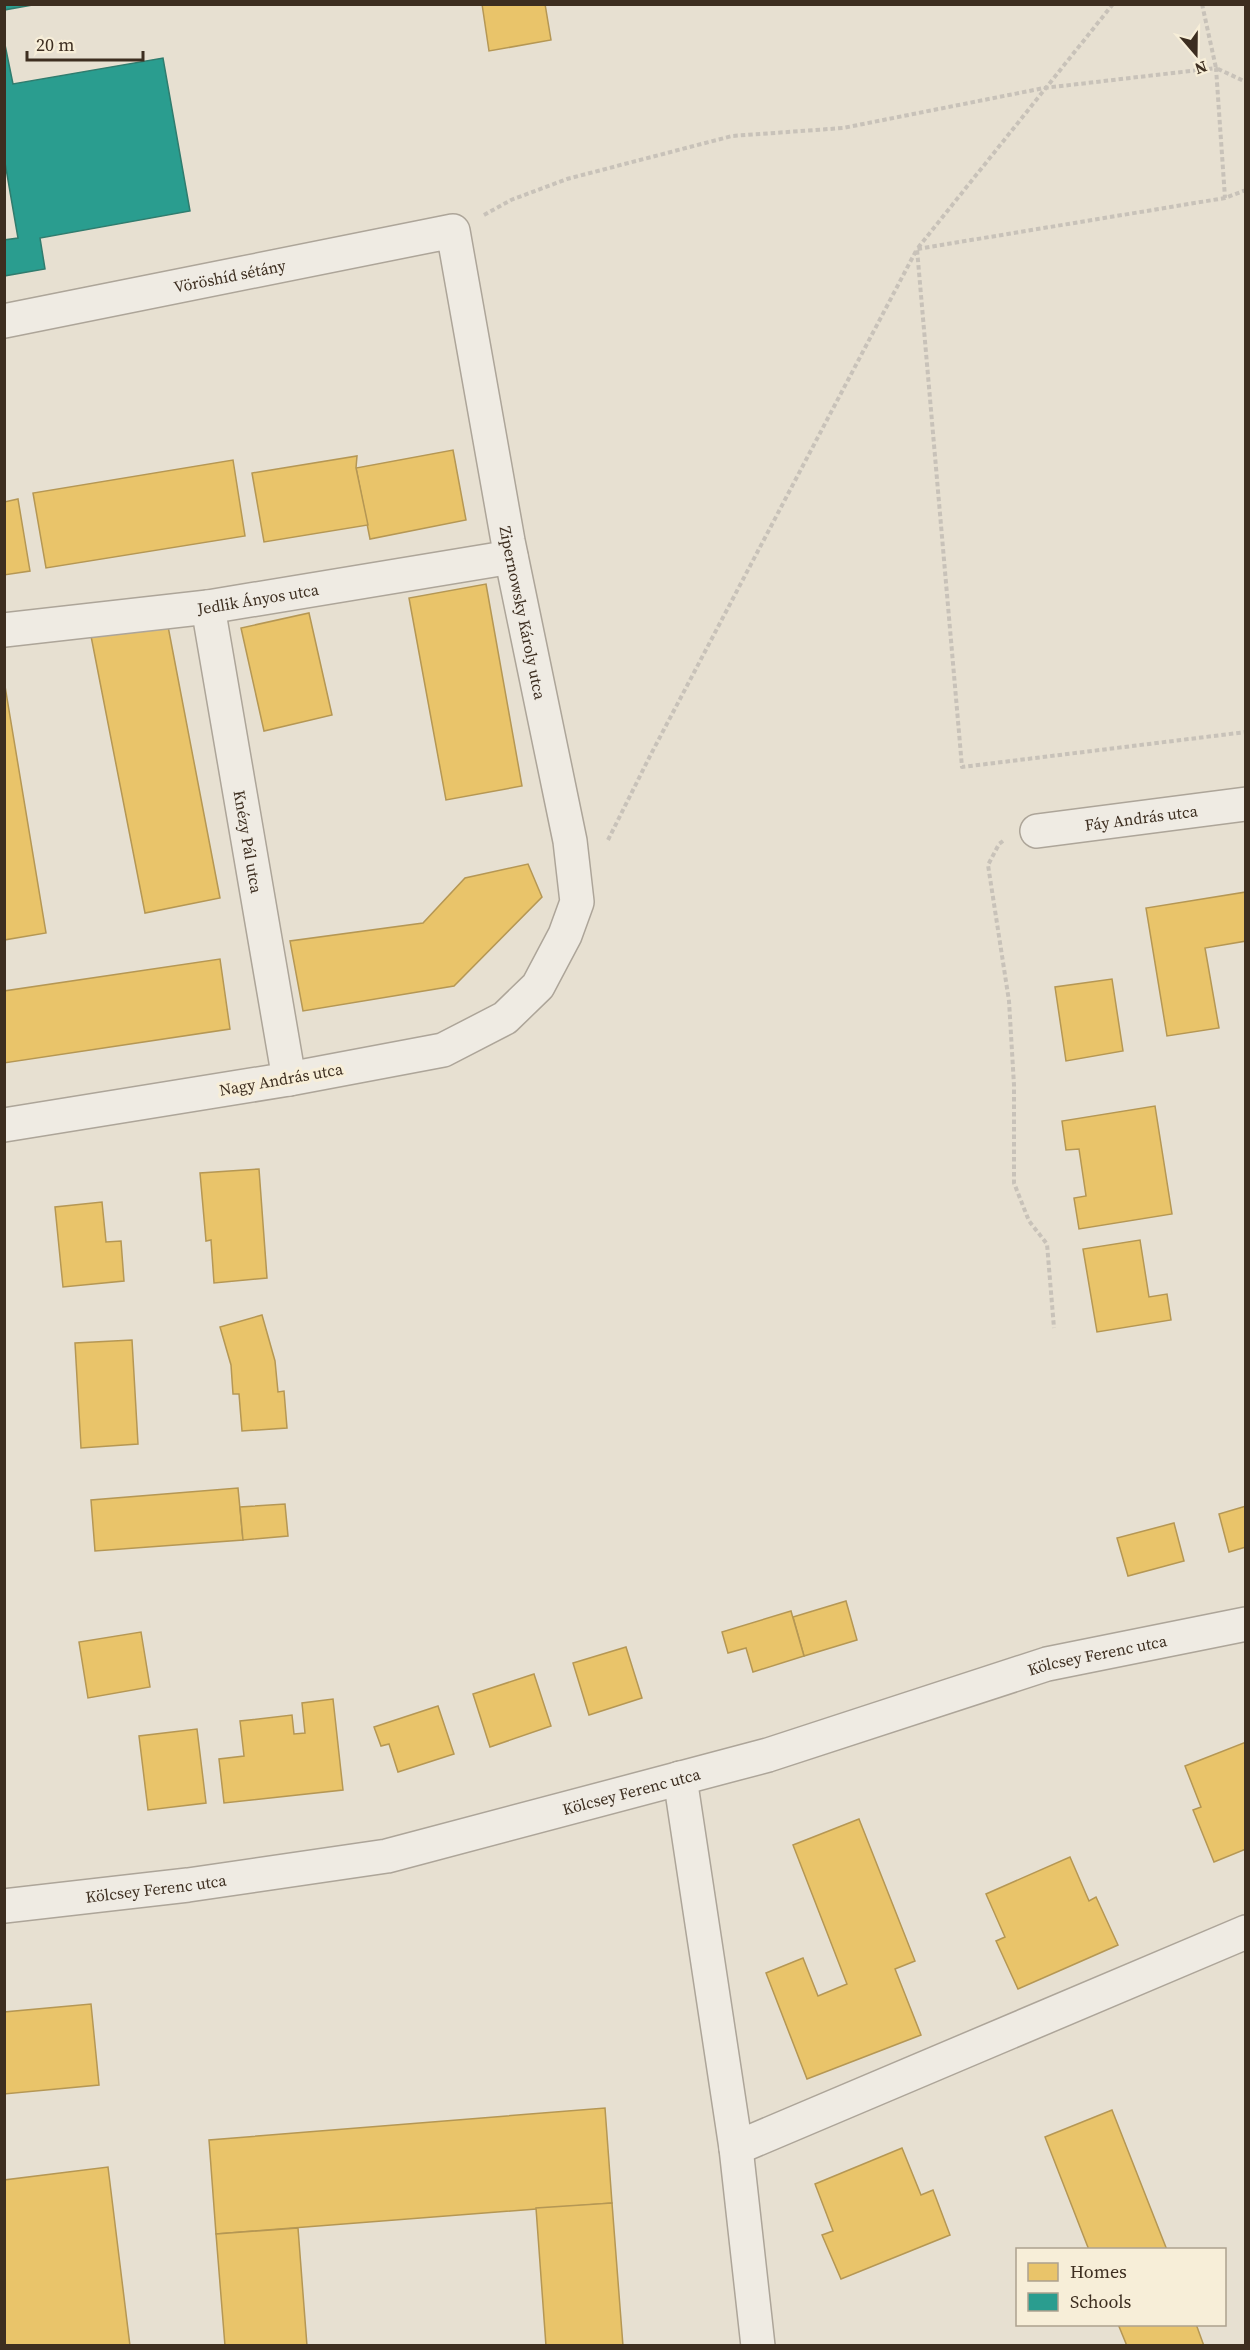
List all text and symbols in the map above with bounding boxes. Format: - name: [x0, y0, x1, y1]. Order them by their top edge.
- scale bar: [27, 24, 142, 62]
- north arrow: [1166, 24, 1226, 84]
- text: 20 m: [36, 32, 74, 57]
- text: N: [1192, 56, 1210, 81]
- street label: Vöröshíd sétány: [172, 254, 288, 298]
- street label: Zipernowsky Károly utca: [495, 524, 552, 702]
- street label: Jedlik Ányos utca: [195, 578, 321, 619]
- street label: Knézy Pál utca: [229, 788, 268, 896]
- street label: Fáy András utca: [1083, 799, 1200, 836]
- street label: Nagy András utca: [217, 1057, 345, 1101]
- street label: Kölcsey Ferenc utca: [1025, 1629, 1170, 1681]
- street label: Kölcsey Ferenc utca: [560, 1762, 703, 1820]
- street label: Kölcsey Ferenc utca: [84, 1868, 229, 1908]
- legend: [1016, 2248, 1226, 2326]
- text: Homes: [1070, 2259, 1127, 2284]
- text: Schools: [1070, 2289, 1132, 2314]

